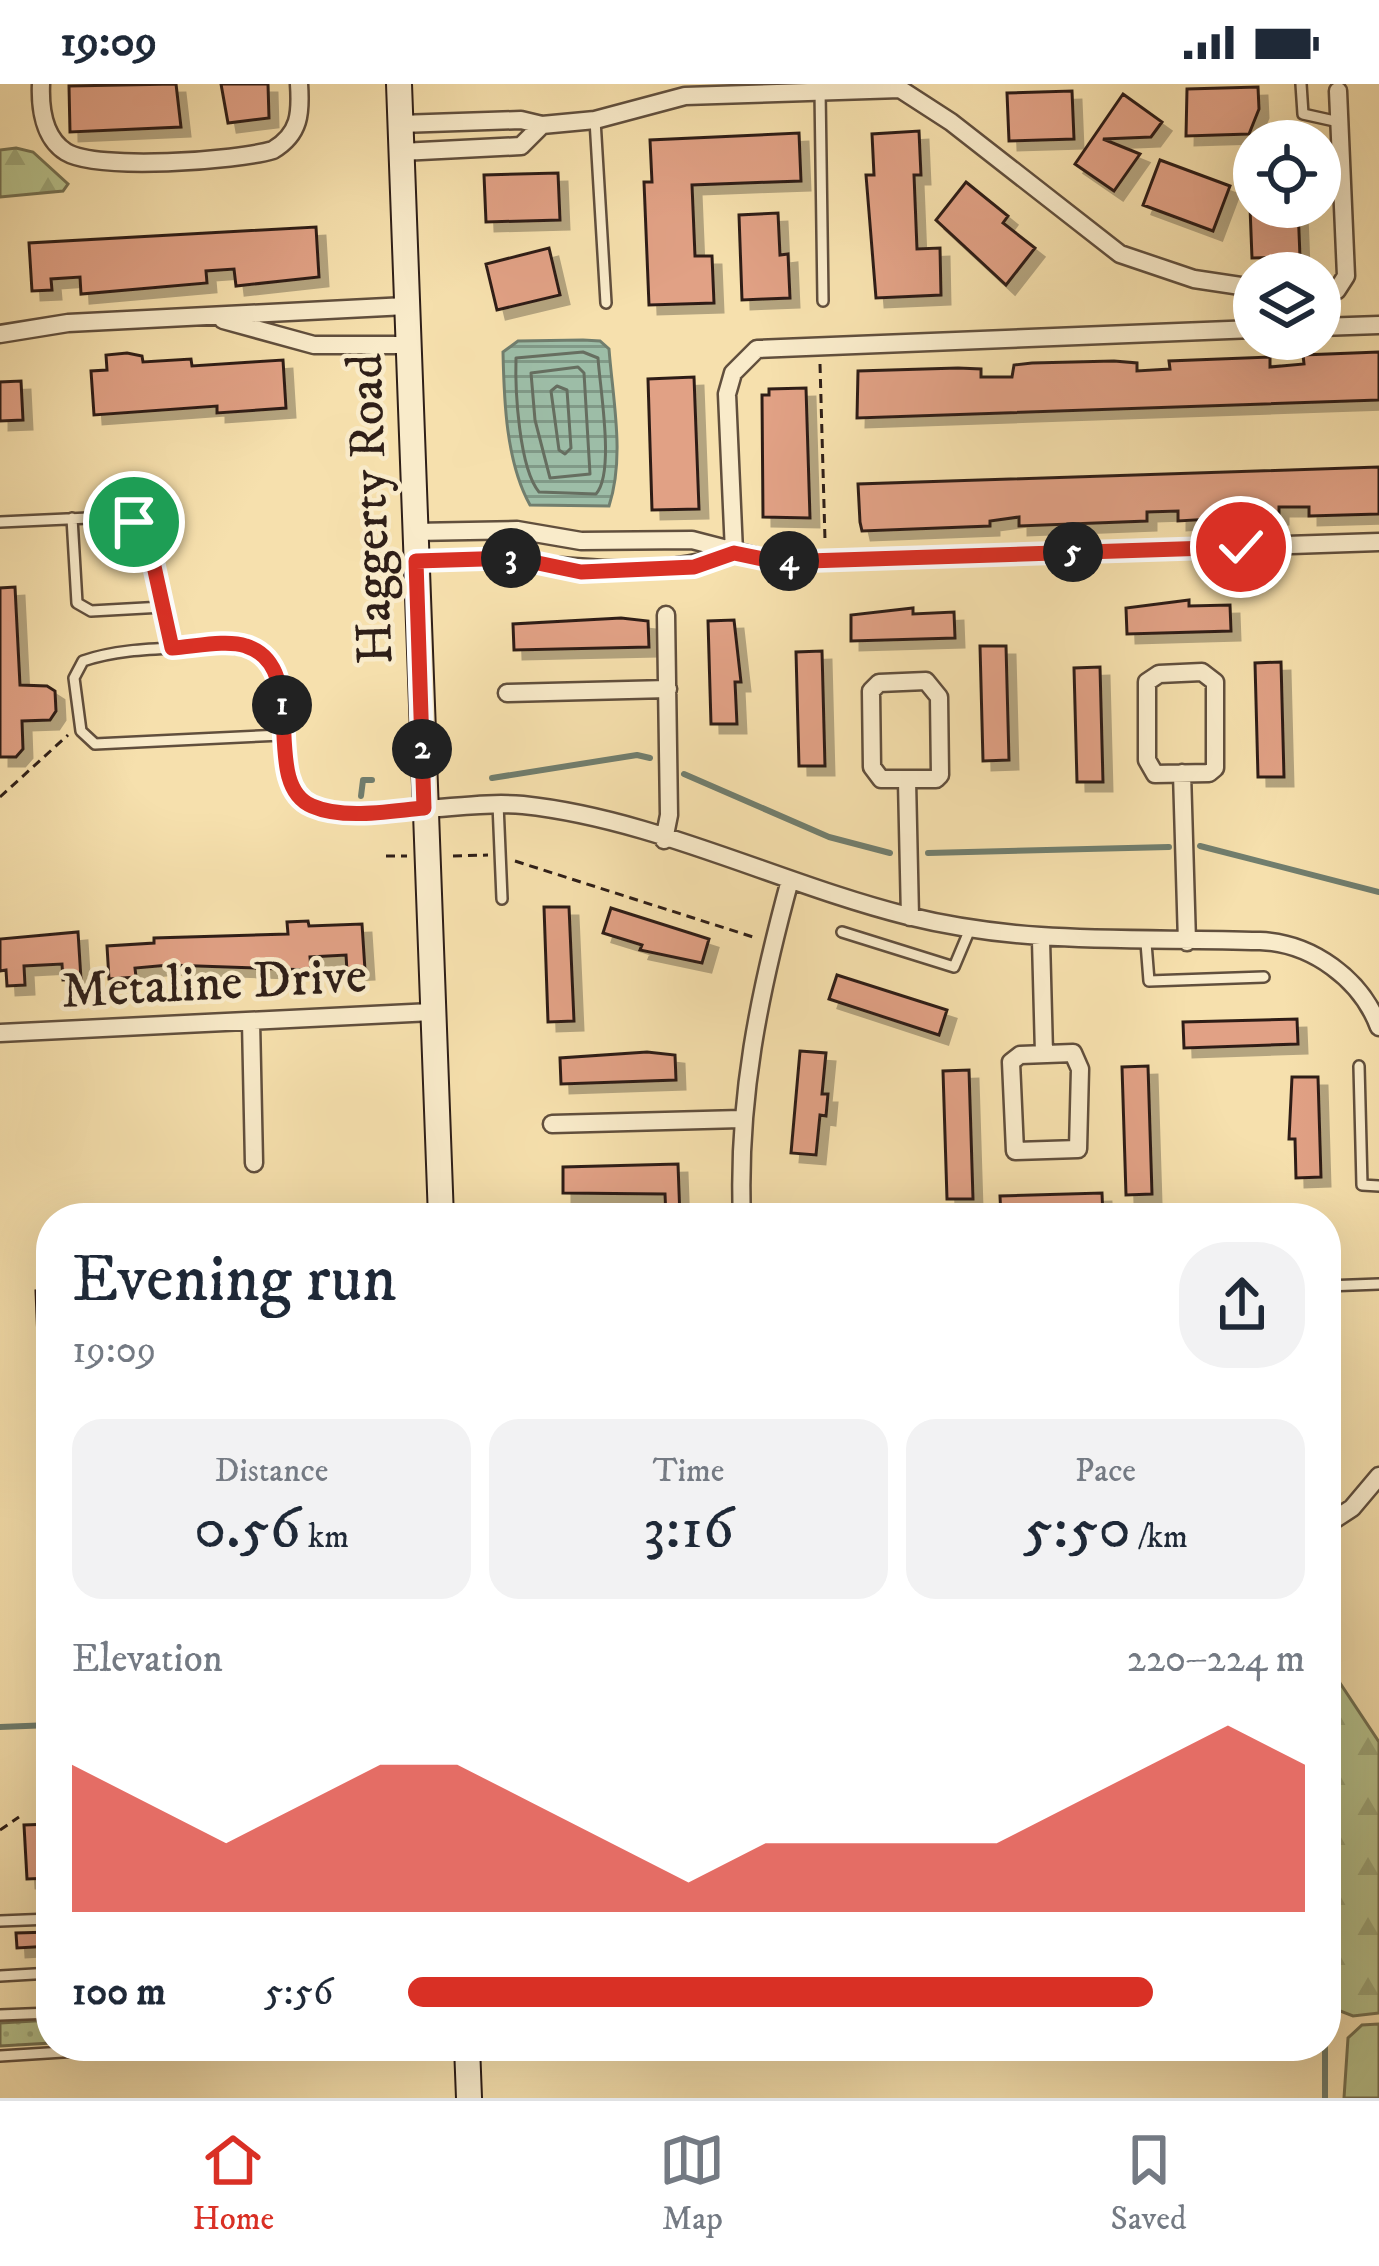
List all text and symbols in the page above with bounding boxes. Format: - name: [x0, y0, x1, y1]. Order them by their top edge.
- text: 19:09: [60, 14, 157, 70]
- map controls: [1233, 120, 1341, 360]
- button: locate: [1233, 120, 1341, 228]
- button: layers: [1233, 252, 1341, 360]
- street label: Haggerty Road: [334, 352, 408, 666]
- pin: [83, 471, 185, 573]
- icon: arrive: [101, 489, 167, 555]
- pin: [1190, 496, 1292, 598]
- icon: check: [1208, 514, 1274, 580]
- pin: 5: [1043, 522, 1103, 582]
- pin: 3: [481, 528, 541, 588]
- pin: 4: [759, 531, 819, 591]
- text: 5: [1065, 531, 1081, 572]
- text: 3: [505, 537, 517, 578]
- text: 4: [780, 540, 799, 581]
- pin: 1: [252, 675, 312, 735]
- text: 1: [276, 684, 288, 725]
- pin: 2: [392, 719, 452, 779]
- text: 2: [414, 728, 430, 769]
- street label: Metaline Drive: [60, 944, 368, 1024]
- text: Evening run: [72, 1240, 397, 1322]
- button: share: [1179, 1242, 1305, 1368]
- text: 19:09: [72, 1326, 156, 1375]
- text: Distance: [215, 1451, 328, 1492]
- text: Time: [653, 1451, 724, 1492]
- text: Pace: [1075, 1451, 1136, 1492]
- text: 0.56: [194, 1492, 301, 1567]
- text: 3:16: [643, 1492, 734, 1567]
- text: 5:50: [1023, 1492, 1131, 1567]
- text: km: [301, 1517, 349, 1558]
- text: /km: [1131, 1517, 1188, 1558]
- text: Elevation: [72, 1635, 223, 1684]
- text: 220–224 m: [1127, 1635, 1305, 1684]
- text: 100 m: [72, 1968, 166, 2017]
- text: 5:56: [264, 1968, 333, 2017]
- tab: Home: [193, 2127, 274, 2240]
- tab: Map: [659, 2127, 725, 2240]
- tab: Saved: [1111, 2127, 1186, 2240]

